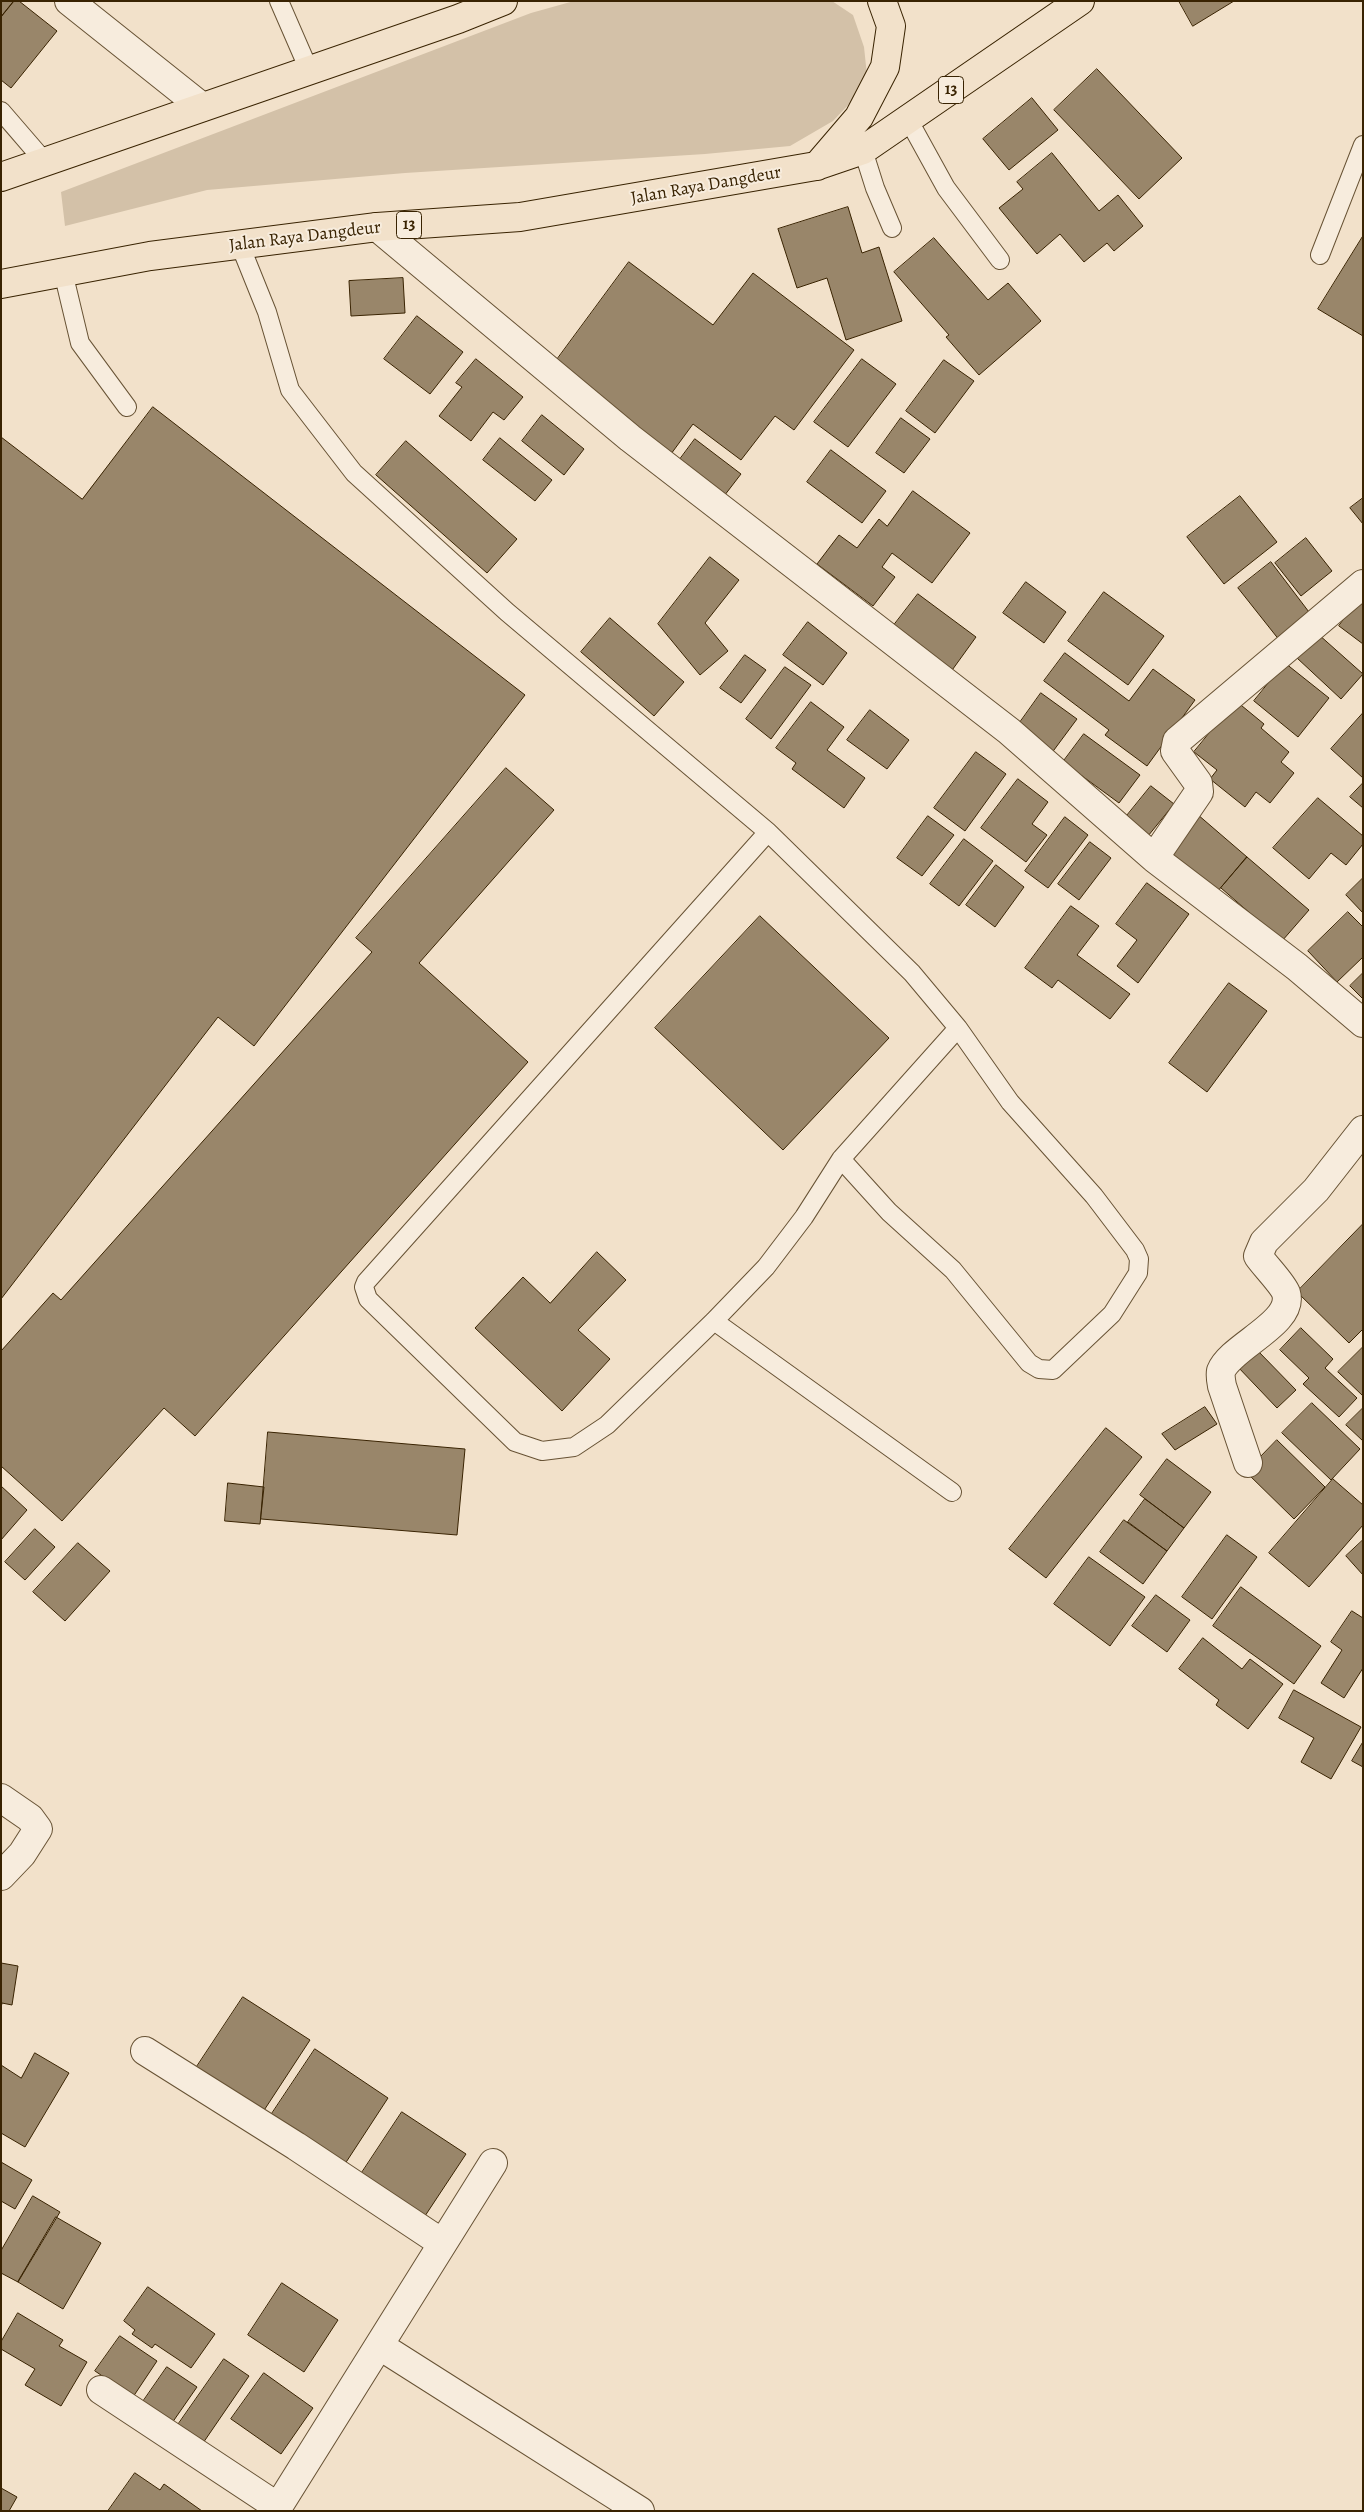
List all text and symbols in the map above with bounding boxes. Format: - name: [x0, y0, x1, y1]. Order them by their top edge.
- road number: 13: [938, 76, 964, 104]
- street label: Jalan Raya Dangdeur: [629, 162, 783, 210]
- road number: 13: [396, 212, 422, 238]
- street label: Jalan Raya Dangdeur: [228, 217, 382, 257]

